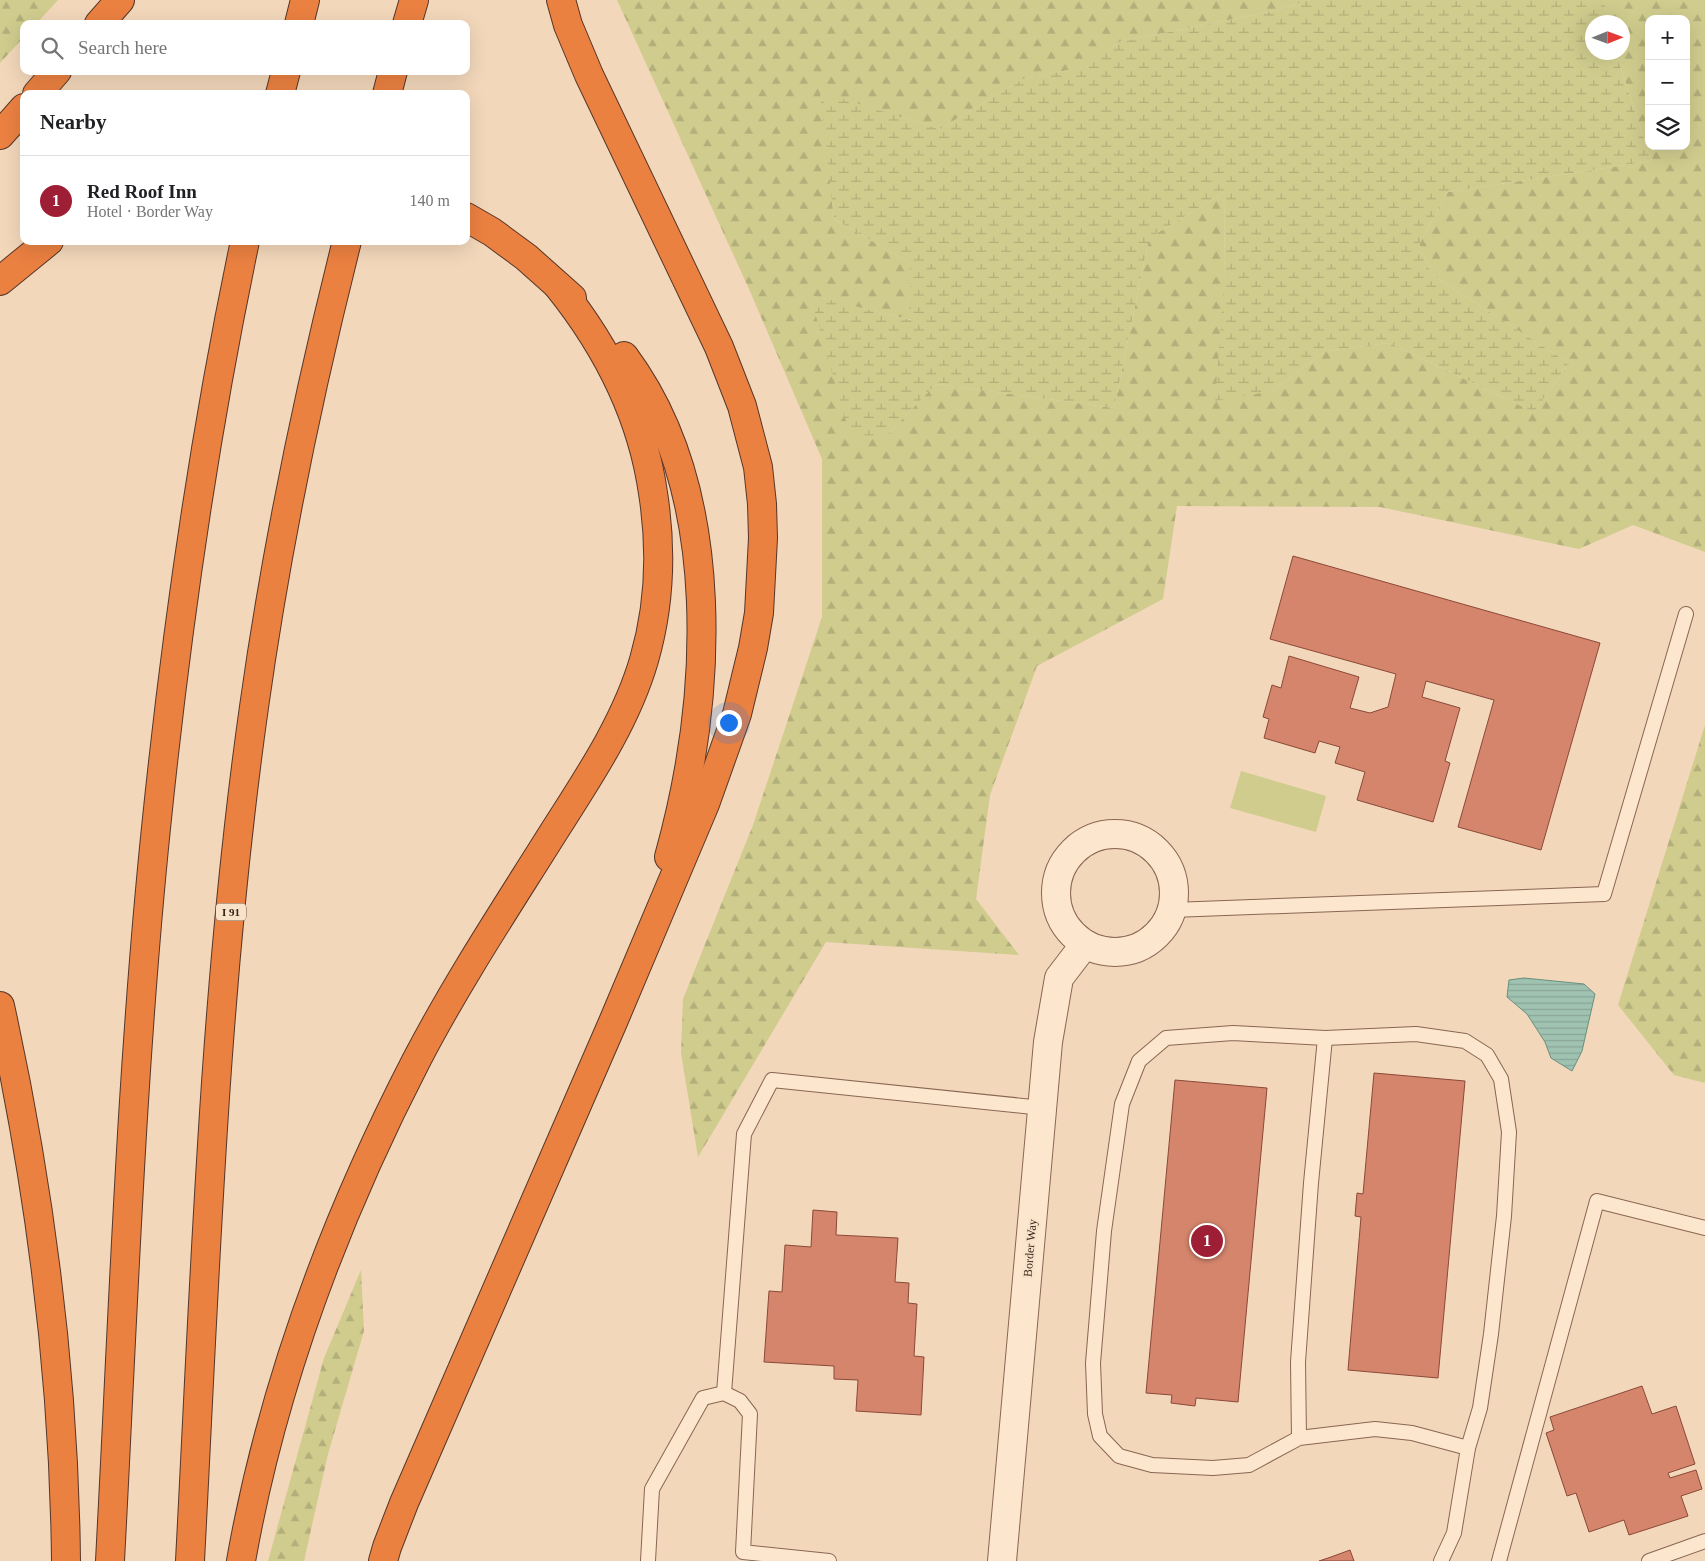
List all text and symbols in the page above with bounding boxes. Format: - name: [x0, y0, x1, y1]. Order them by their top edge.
- north arrow: [1585, 15, 1630, 60]
- map controls: [1645, 15, 1690, 150]
- button: +: [1645, 15, 1690, 60]
- search box: [20, 20, 470, 75]
- icon: search: [38, 34, 66, 62]
- text: Search here: [78, 37, 167, 58]
- button: −: [1645, 60, 1690, 105]
- button: layers: [1645, 105, 1690, 150]
- text: Nearby: [40, 110, 107, 134]
- text: Red Roof Inn: [87, 181, 197, 202]
- text: 1: [52, 192, 60, 209]
- text: 140 m: [410, 192, 450, 209]
- text: Hotel · Border Way: [87, 203, 213, 220]
- your location: [716, 710, 742, 736]
- road number: I 91: [216, 904, 246, 920]
- street label: Border Way: [1021, 1219, 1039, 1277]
- pin: 1: [1191, 1222, 1223, 1260]

